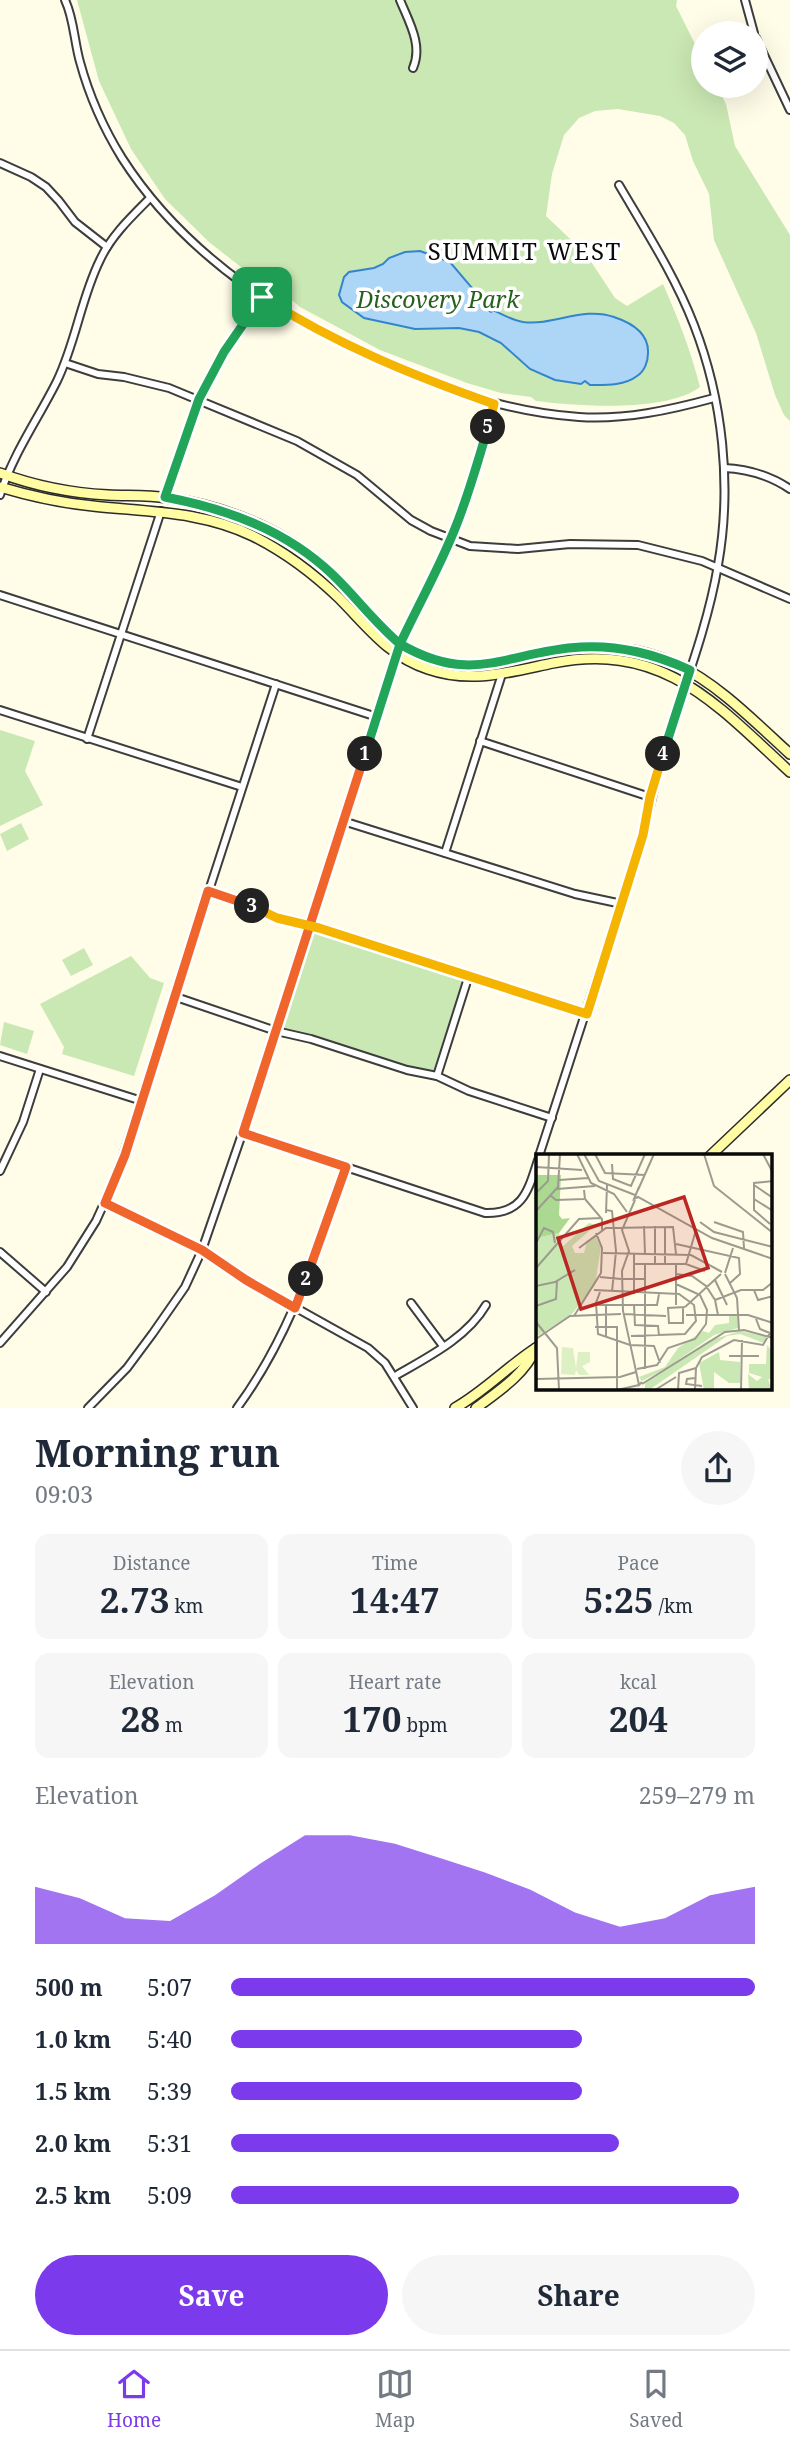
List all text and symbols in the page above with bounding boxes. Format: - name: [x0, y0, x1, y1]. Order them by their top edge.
- map controls: [691, 21, 768, 98]
- button: layers: [691, 21, 768, 98]
- district label: SUMMIT WEST: [428, 234, 622, 267]
- pin: [232, 267, 292, 327]
- icon: arrive: [243, 278, 281, 316]
- park label: Discovery Park: [356, 283, 520, 315]
- pin: 5: [470, 410, 505, 444]
- text: 5: [482, 413, 493, 439]
- pin: 1: [348, 736, 382, 772]
- pin: 4: [646, 736, 680, 772]
- text: 1: [359, 740, 370, 766]
- text: 4: [657, 740, 668, 766]
- pin: 3: [234, 888, 270, 923]
- text: 3: [246, 892, 257, 918]
- inset map: [536, 1154, 772, 1390]
- pin: 2: [288, 1262, 324, 1296]
- text: 2: [300, 1265, 311, 1291]
- text: Morning run: [35, 1426, 280, 1478]
- button: share: [681, 1431, 755, 1505]
- text: 09:03: [35, 1478, 93, 1510]
- text: Distance: [113, 1550, 190, 1576]
- text: Time: [372, 1550, 418, 1576]
- text: Pace: [617, 1550, 659, 1576]
- text: 2.73: [100, 1576, 169, 1623]
- text: 14:47: [350, 1576, 440, 1623]
- text: 5:25: [584, 1576, 654, 1623]
- text: km: [169, 1593, 203, 1619]
- text: /km: [654, 1593, 693, 1619]
- text: Elevation: [109, 1669, 194, 1695]
- text: Heart rate: [349, 1669, 441, 1695]
- text: kcal: [620, 1669, 657, 1695]
- text: 28: [120, 1695, 160, 1742]
- text: 170: [342, 1695, 402, 1742]
- text: 204: [609, 1695, 668, 1742]
- text: m: [160, 1712, 183, 1738]
- text: bpm: [402, 1712, 448, 1738]
- text: Elevation: [35, 1779, 139, 1811]
- text: 259–279 m: [639, 1779, 755, 1811]
- text: 500 m: [35, 1971, 103, 2003]
- text: 5:07: [147, 1971, 192, 2003]
- text: 1.0 km: [35, 2023, 111, 2055]
- text: 5:40: [147, 2023, 192, 2055]
- text: 1.5 km: [35, 2075, 111, 2107]
- text: 5:39: [147, 2075, 192, 2107]
- text: 2.0 km: [35, 2127, 111, 2159]
- text: 5:31: [147, 2127, 192, 2159]
- text: 2.5 km: [35, 2179, 111, 2211]
- text: 5:09: [147, 2179, 192, 2211]
- button: Save: [35, 2255, 388, 2335]
- button: Share: [402, 2255, 755, 2335]
- tab: Home: [107, 2365, 161, 2433]
- tab: Map: [375, 2365, 415, 2433]
- tab: Saved: [629, 2365, 683, 2433]

